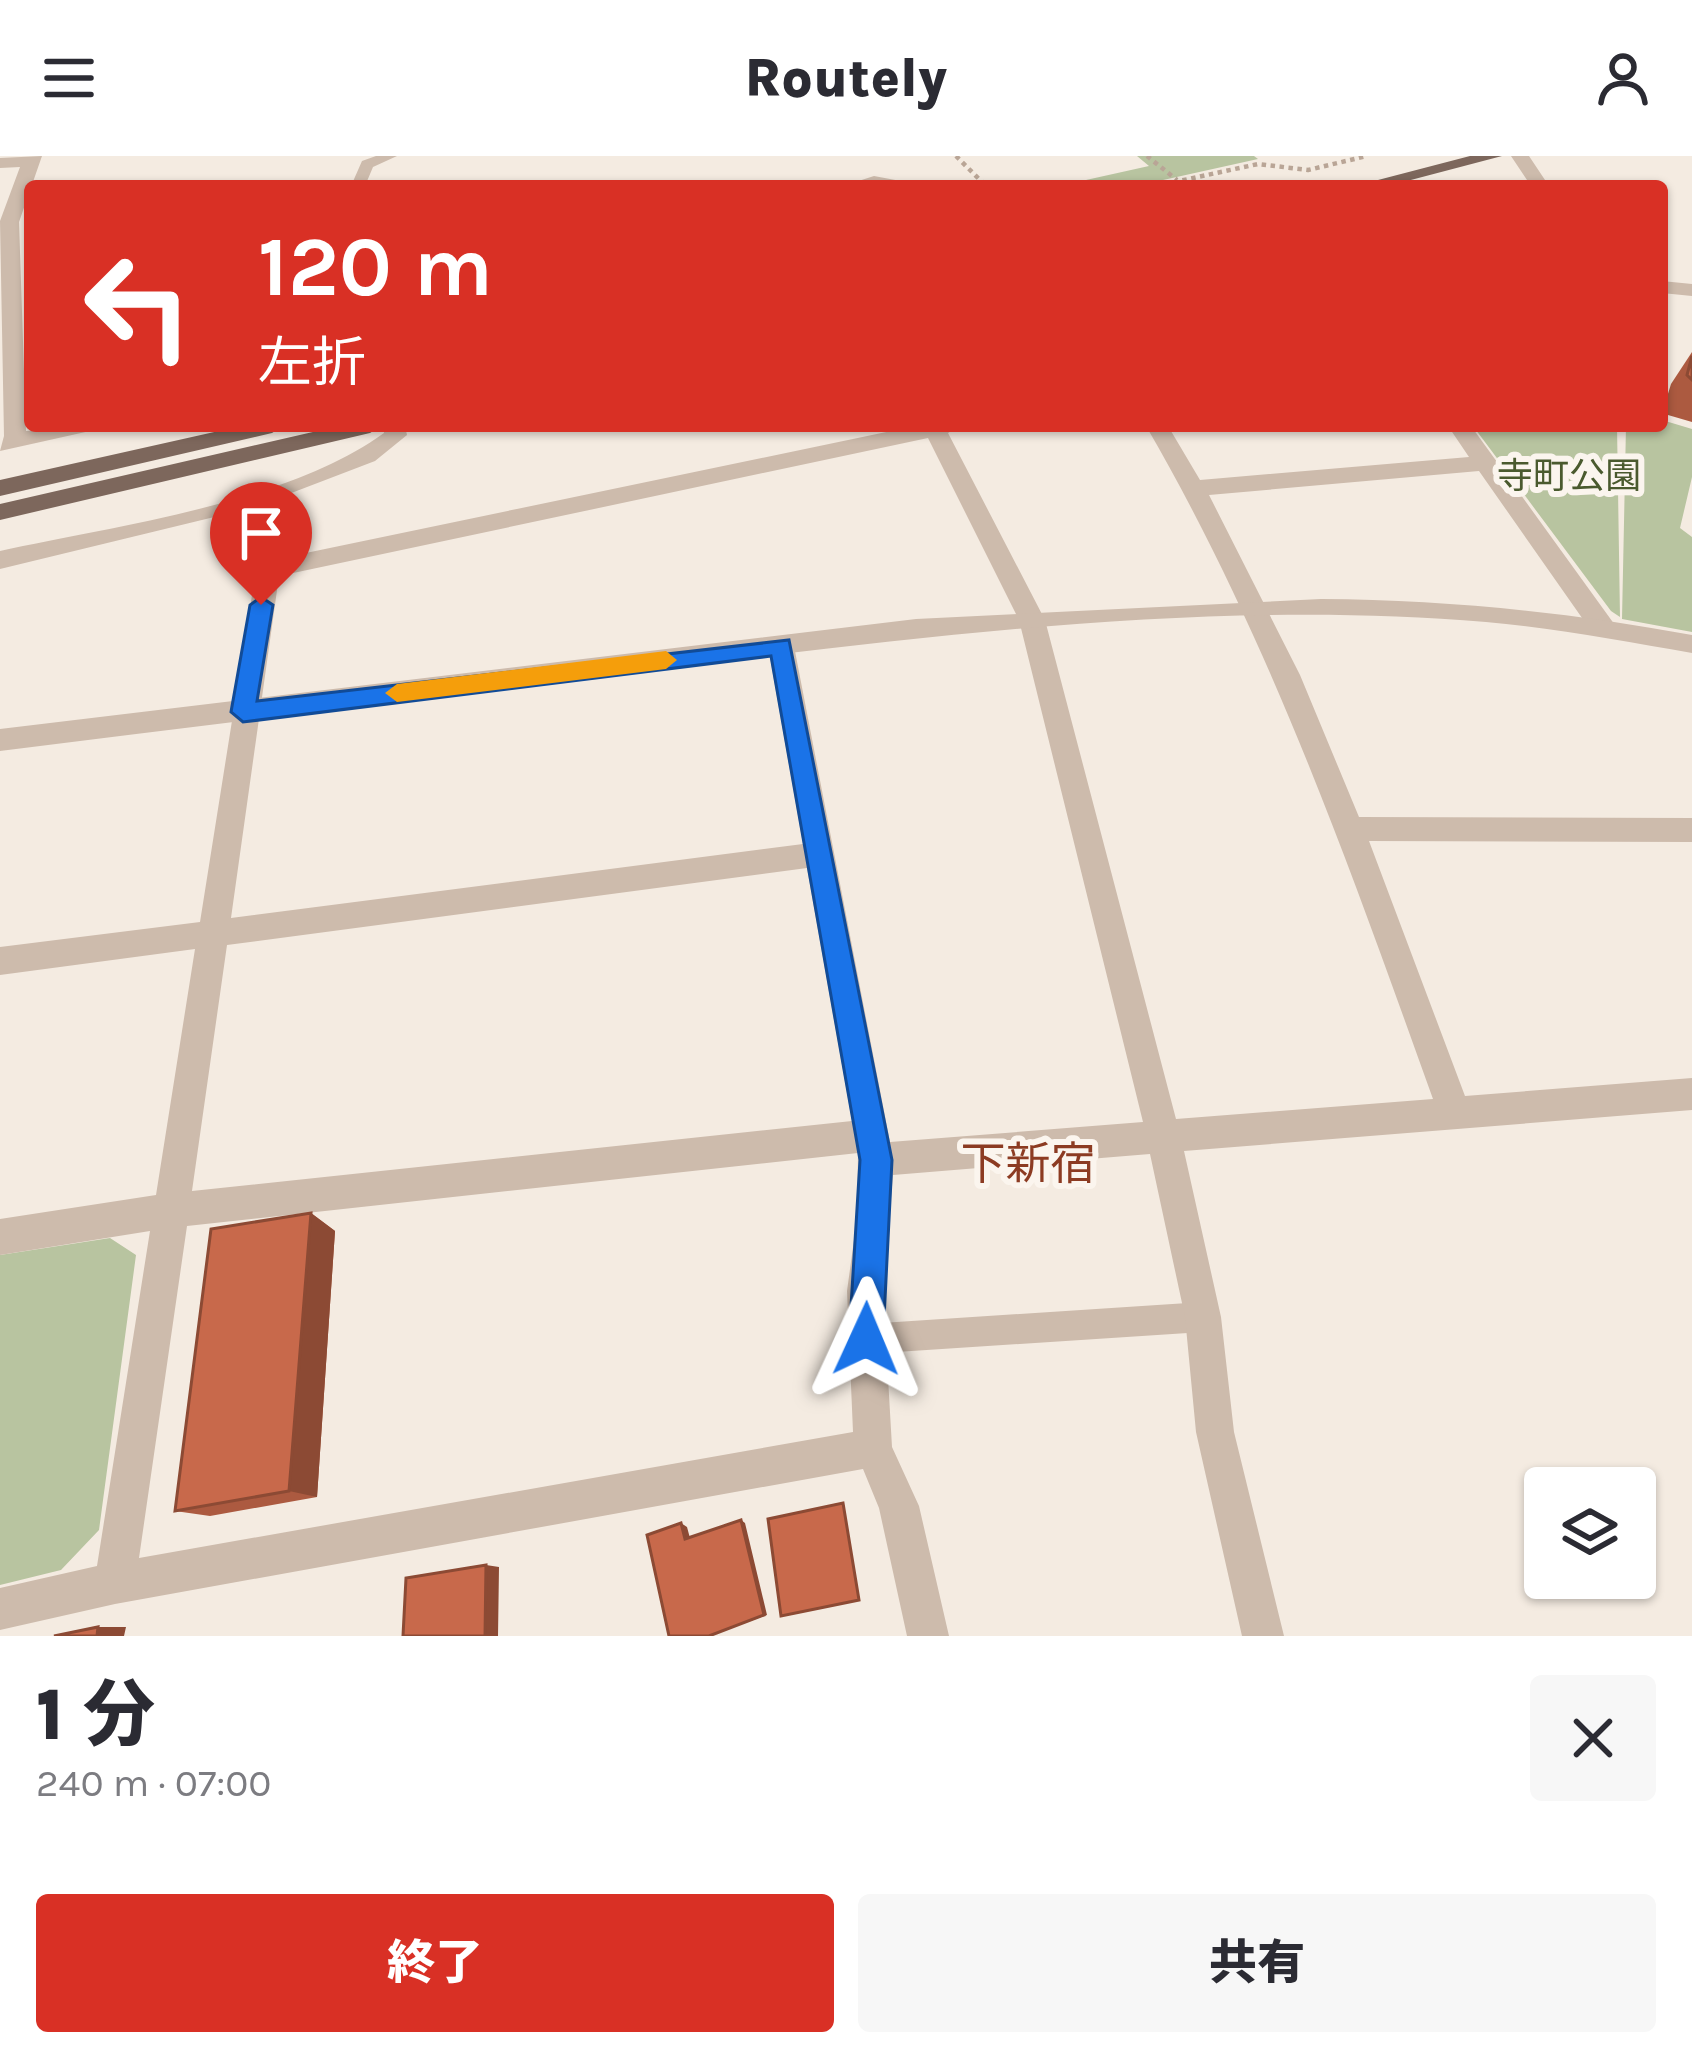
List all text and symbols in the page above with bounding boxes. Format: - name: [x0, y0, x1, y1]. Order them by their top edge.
- icon: menu: [36, 45, 102, 111]
- icon: person: [1590, 45, 1656, 111]
- text: Routely: [745, 46, 947, 110]
- text: 120 m: [258, 218, 493, 316]
- icon: left: [60, 228, 216, 384]
- text: 左折: [258, 331, 366, 395]
- park label: 寺町公園: [1497, 455, 1641, 497]
- pin: [210, 482, 312, 605]
- icon: arrive: [228, 500, 294, 566]
- district label: 下新宿: [960, 1138, 1096, 1190]
- position arrow: [803, 1276, 929, 1402]
- map controls: [1524, 1467, 1656, 1599]
- button: layers: [1524, 1467, 1656, 1599]
- text: 1 分: [36, 1673, 155, 1757]
- button: close: [1530, 1675, 1656, 1801]
- text: 240 m · 07:00: [36, 1760, 272, 1806]
- button: 終了: [36, 1894, 834, 2032]
- button: 共有: [858, 1894, 1656, 2032]

